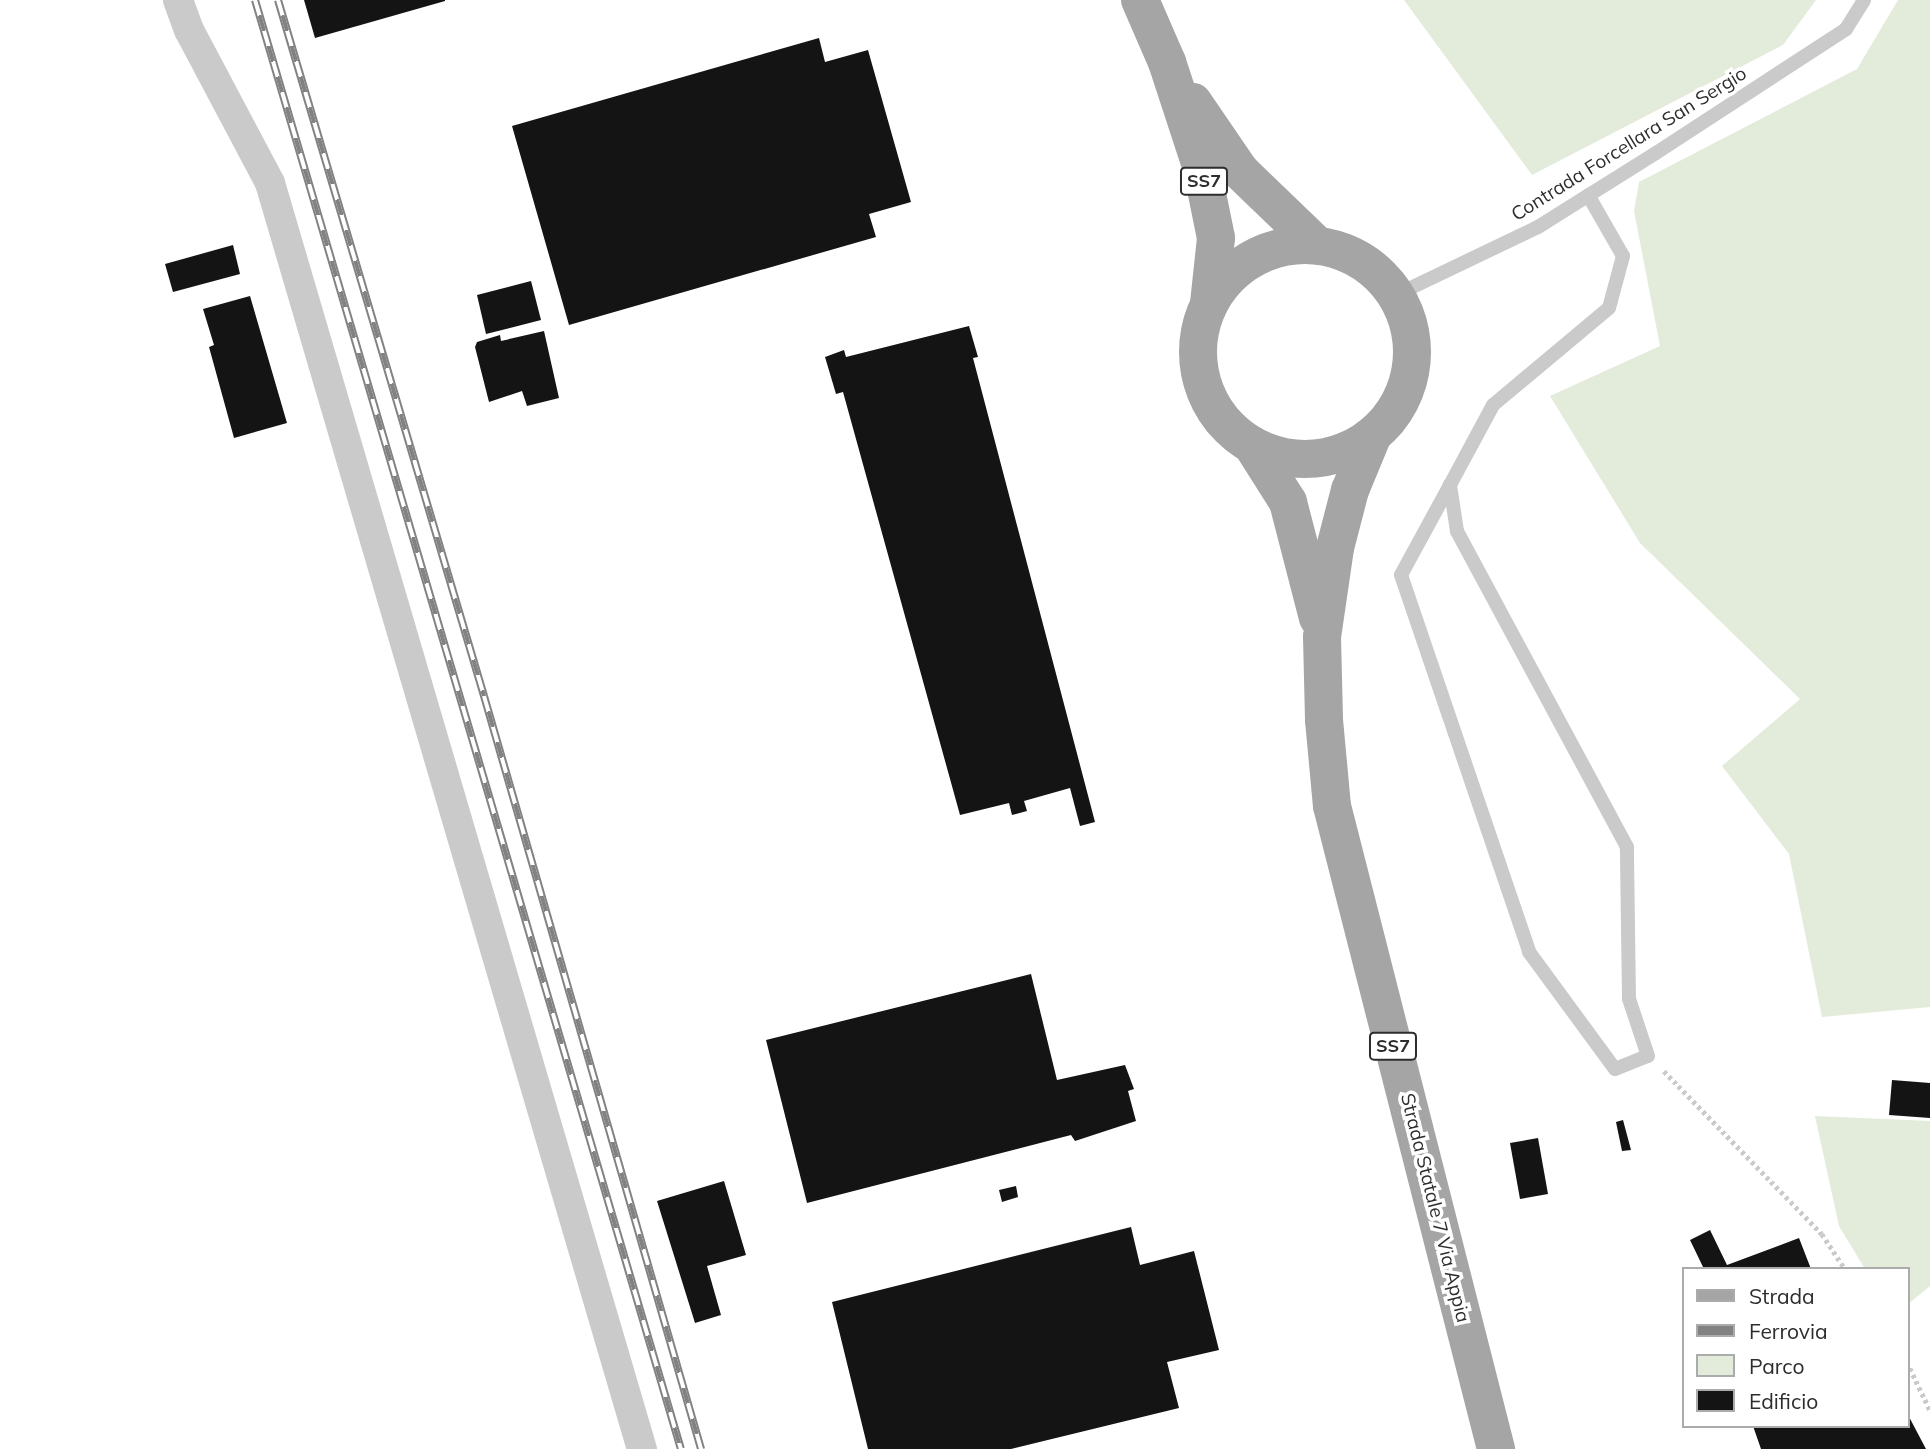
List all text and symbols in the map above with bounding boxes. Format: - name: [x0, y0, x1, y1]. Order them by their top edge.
- street label: Contrada Forcellara San Sergio: [1507, 62, 1751, 226]
- road number: SS7: [1180, 166, 1228, 196]
- road number: SS7: [1368, 1031, 1418, 1060]
- street label: Strada Statale 7 Via Appia: [1395, 1091, 1475, 1325]
- legend: [1682, 1267, 1909, 1428]
- text: Strada: [1749, 1283, 1815, 1309]
- text: Ferrovia: [1749, 1318, 1828, 1344]
- text: Parco: [1749, 1353, 1804, 1379]
- text: Edificio: [1749, 1388, 1818, 1414]

